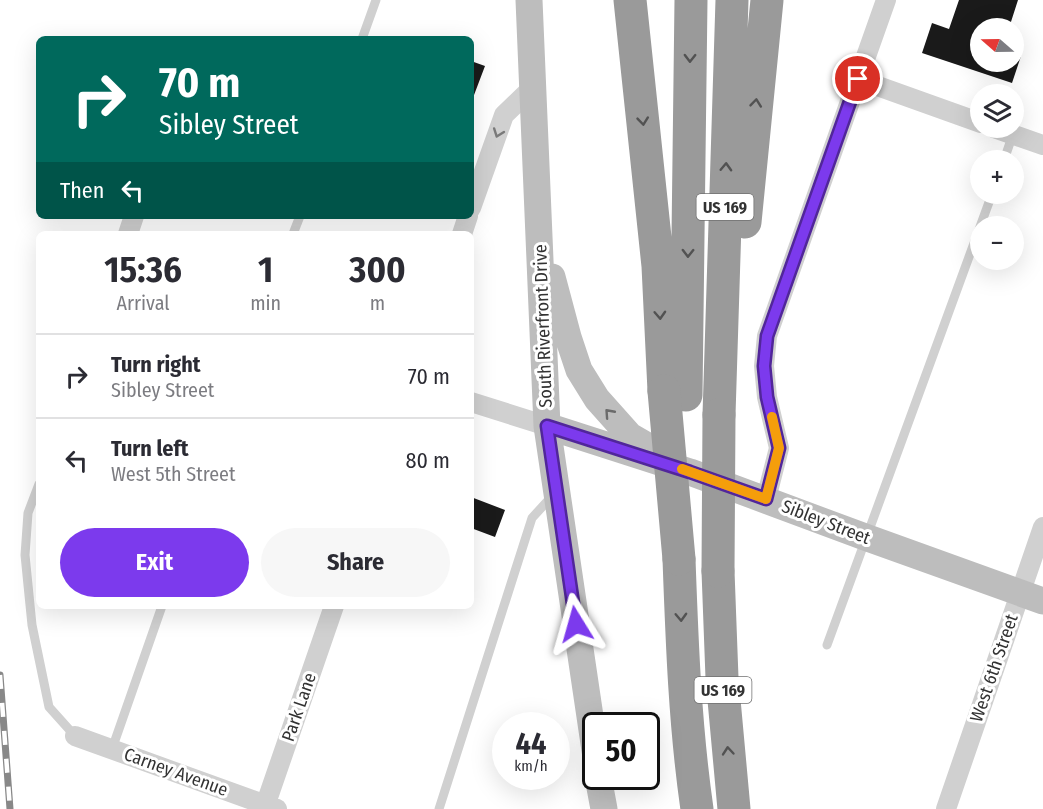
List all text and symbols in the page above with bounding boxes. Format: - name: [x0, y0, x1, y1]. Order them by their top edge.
- north arrow: [970, 18, 1024, 72]
- map controls: [970, 18, 1024, 270]
- pin: [832, 53, 883, 104]
- one-way arrow: [684, 54, 696, 63]
- text: 70 m: [159, 58, 240, 108]
- icon: right: [60, 60, 138, 138]
- icon: arrive: [841, 62, 874, 95]
- button: layers: [970, 84, 1024, 138]
- one-way arrow: [749, 98, 762, 108]
- text: Sibley Street: [159, 109, 299, 141]
- one-way arrow: [637, 116, 649, 125]
- one-way arrow: [492, 127, 505, 138]
- button: +: [970, 150, 1024, 204]
- one-way arrow: [720, 163, 733, 172]
- icon: left: [116, 174, 149, 207]
- text: Then: [60, 177, 104, 204]
- road number: US 169: [696, 194, 754, 220]
- button: −: [970, 216, 1024, 270]
- street label: South Riverfront Drive: [529, 244, 557, 408]
- text: 15:36: [104, 248, 182, 292]
- text: 1: [258, 248, 273, 292]
- text: 300: [349, 248, 406, 292]
- one-way arrow: [682, 249, 694, 258]
- text: Arrival: [117, 291, 170, 315]
- text: min: [250, 291, 281, 315]
- text: m: [370, 291, 385, 315]
- one-way arrow: [654, 311, 667, 320]
- text: Turn right: [111, 351, 200, 378]
- icon: right: [60, 360, 93, 393]
- text: 70 m: [408, 363, 450, 390]
- text: Sibley Street: [111, 378, 214, 402]
- one-way arrow: [606, 410, 617, 421]
- text: Turn left: [111, 435, 189, 462]
- icon: left: [60, 444, 93, 477]
- text: 80 m: [405, 447, 450, 474]
- text: West 5th Street: [111, 462, 235, 486]
- street label: Sibley Street: [779, 495, 873, 549]
- button: Exit: [60, 528, 249, 597]
- button: Share: [261, 528, 450, 597]
- position arrow: [544, 592, 608, 656]
- street label: West 6th Street: [965, 611, 1023, 725]
- one-way arrow: [675, 613, 688, 622]
- street label: Park Lane: [277, 670, 321, 744]
- road number: US 169: [694, 677, 752, 703]
- speed limit sign: 50: [582, 712, 660, 790]
- text: 44: [516, 726, 546, 762]
- street label: Carney Avenue: [121, 743, 231, 801]
- one-way arrow: [722, 746, 735, 755]
- text: km/h: [514, 757, 548, 775]

